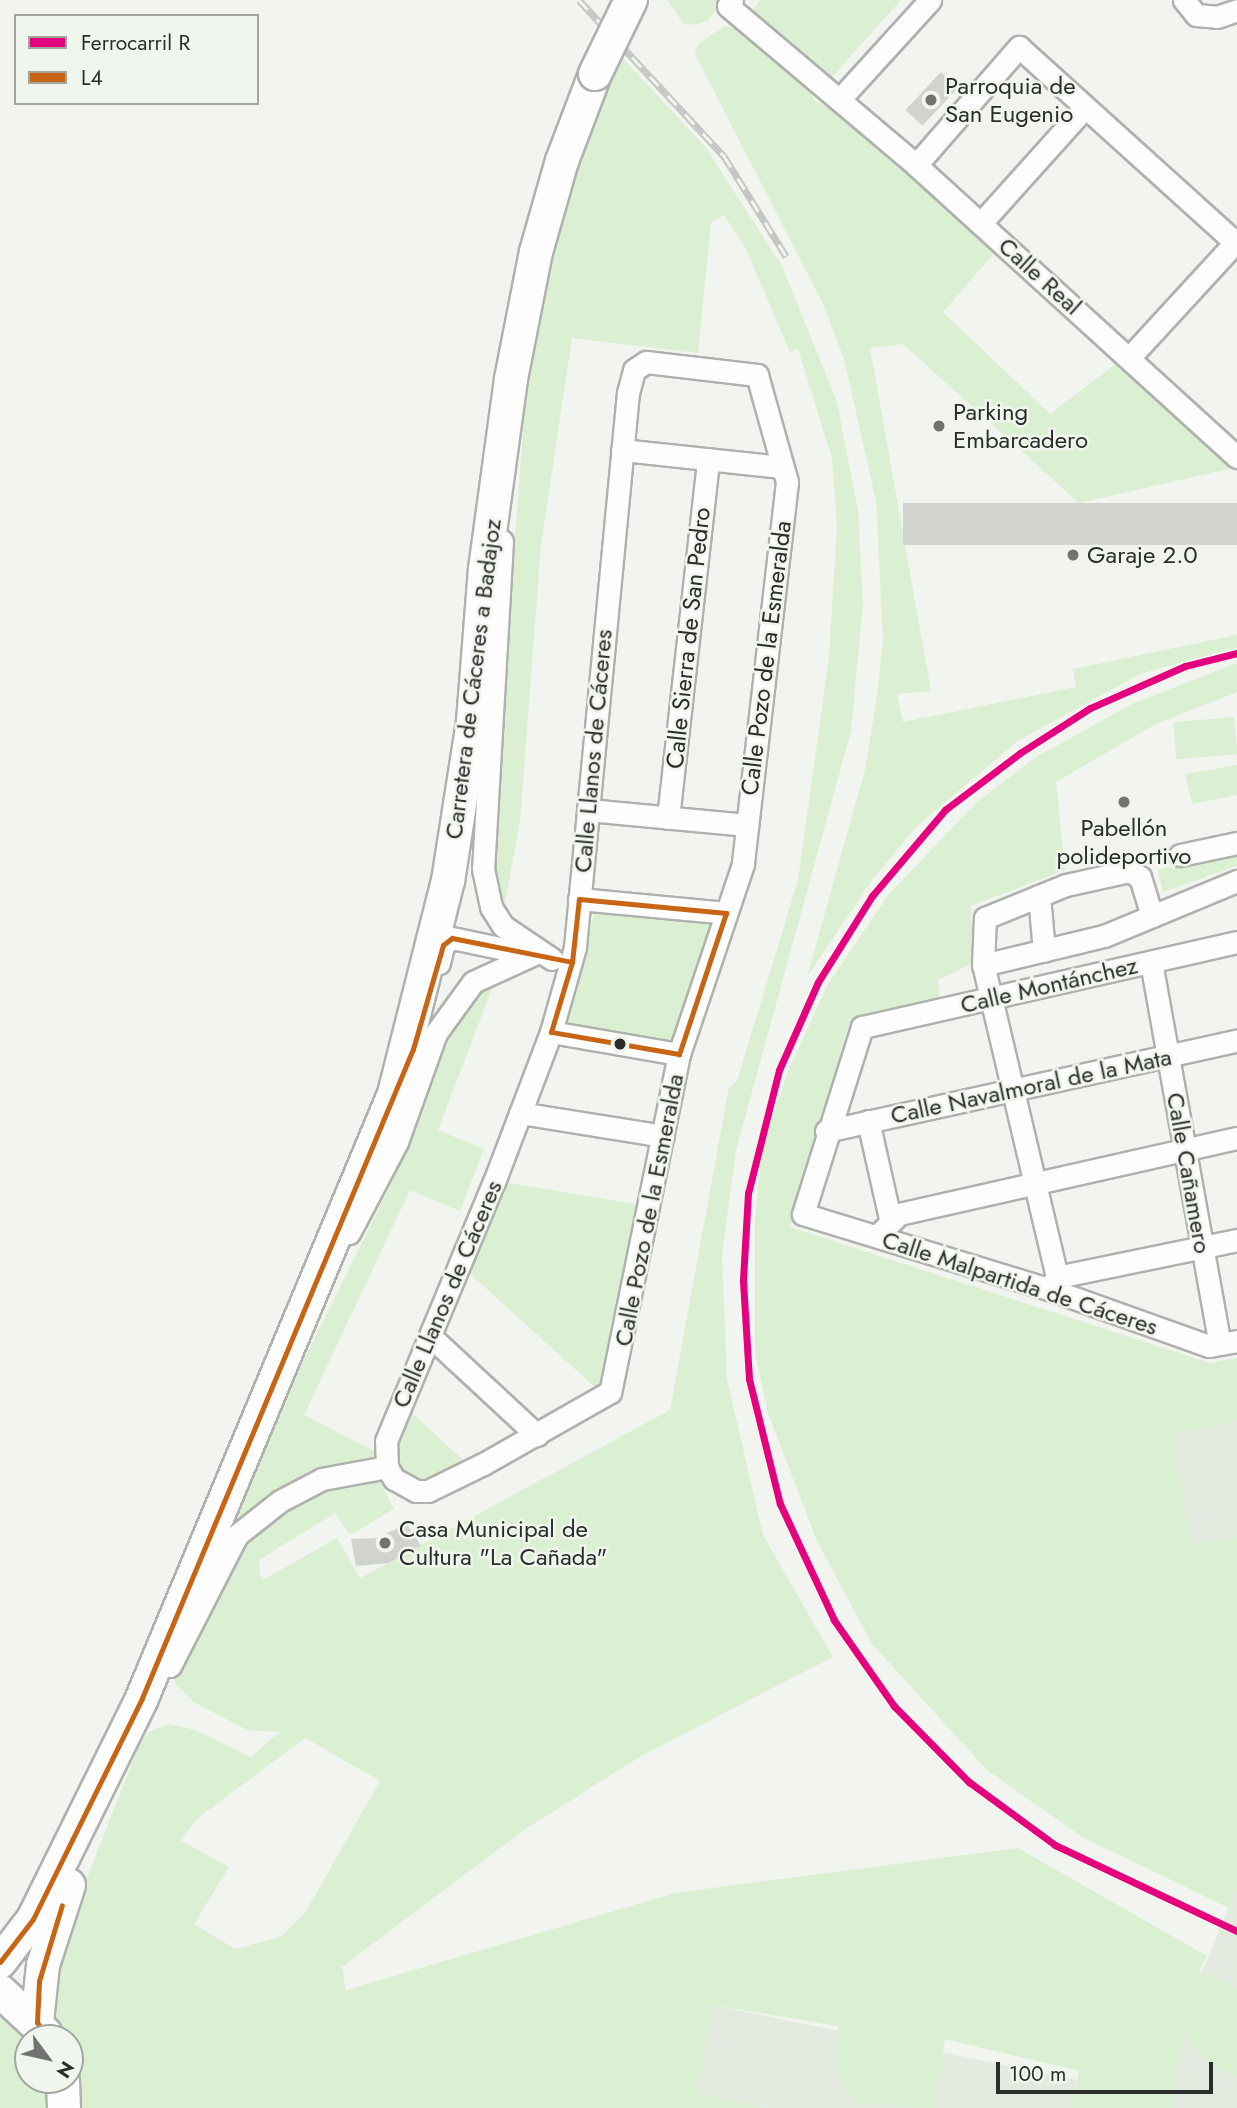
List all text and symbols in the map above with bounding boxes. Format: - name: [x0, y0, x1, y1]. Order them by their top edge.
- legend: [14, 14, 259, 105]
- text: Ferrocarril R: [81, 28, 190, 58]
- text: L4: [81, 63, 103, 93]
- place label: Parroquia de San Eugenio: [945, 72, 1075, 128]
- marker: Parroquia de San Eugenio: [923, 92, 939, 108]
- street label: Calle Real: [993, 231, 1087, 321]
- place label: Parking Embarcadero: [953, 398, 1088, 454]
- marker: Parking Embarcadero: [931, 418, 947, 434]
- street label: Calle Sierra de San Pedro: [660, 506, 716, 770]
- street label: Carretera de Cáceres a Badajoz: [439, 517, 507, 841]
- street label: Calle Pozo de la Esmeralda: [735, 519, 797, 797]
- place label: Garaje 2.0: [1087, 541, 1198, 569]
- marker: Garaje 2.0: [1065, 547, 1081, 563]
- street label: Calle Llanos de Cáceres: [568, 628, 618, 874]
- marker: Pabellón polideportivo: [1116, 794, 1132, 810]
- place label: Pabellón polideportivo: [1057, 814, 1191, 870]
- street label: Calle Montánchez: [958, 951, 1140, 1019]
- unlabelled marker: [613, 1037, 627, 1051]
- street label: Calle Navalmoral de la Mata: [888, 1042, 1174, 1130]
- street label: Calle Pozo de la Esmeralda: [608, 1071, 690, 1349]
- street label: Calle Cañamero: [1161, 1090, 1217, 1256]
- street label: Calle Llanos de Cáceres: [386, 1176, 508, 1412]
- street label: Calle Malpartida de Cáceres: [879, 1225, 1161, 1341]
- place label: Casa Municipal de Cultura "La Cañada": [399, 1515, 607, 1571]
- marker: Casa Municipal de Cultura "La Cañada": [377, 1535, 393, 1551]
- north arrow: [14, 2024, 84, 2094]
- scale bar: [999, 2048, 1216, 2092]
- text: N: [50, 2056, 81, 2083]
- text: 100 m: [1009, 2059, 1066, 2089]

